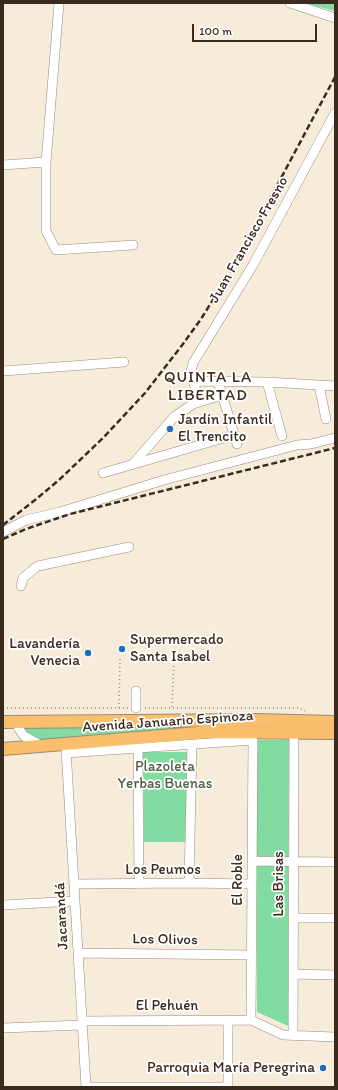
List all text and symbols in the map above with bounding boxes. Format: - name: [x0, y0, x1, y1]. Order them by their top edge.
- scale bar: [194, 16, 319, 42]
- text: 100 m: [199, 24, 232, 38]
- street label: Juan Francisco Fresno: [205, 174, 293, 306]
- district label: QUINTA LA LIBERTAD: [164, 368, 252, 406]
- place label: Jardín Infantil El Trencito: [178, 411, 272, 446]
- marker: Jardín Infantil El Trencito: [165, 424, 175, 434]
- place label: Supermercado Santa Isabel: [130, 631, 224, 666]
- place label: Lavandería Venecia: [9, 635, 80, 670]
- marker: Supermercado Santa Isabel: [117, 644, 127, 654]
- marker: Lavandería Venecia: [83, 648, 93, 658]
- street label: Avenida Januario Espinoza: [82, 707, 254, 737]
- park label: Plazoleta Yerbas Buenas: [118, 758, 212, 793]
- street label: Las Brisas: [270, 851, 288, 917]
- street label: El Roble: [229, 854, 247, 906]
- street label: Los Peumos: [125, 861, 201, 879]
- street label: Jacarandá: [51, 882, 73, 950]
- street label: Los Olivos: [132, 930, 198, 950]
- street label: El Pehuén: [136, 997, 198, 1015]
- place label: Parroquia María Peregrina: [147, 1059, 315, 1077]
- marker: Parroquia María Peregrina: [318, 1063, 328, 1073]

